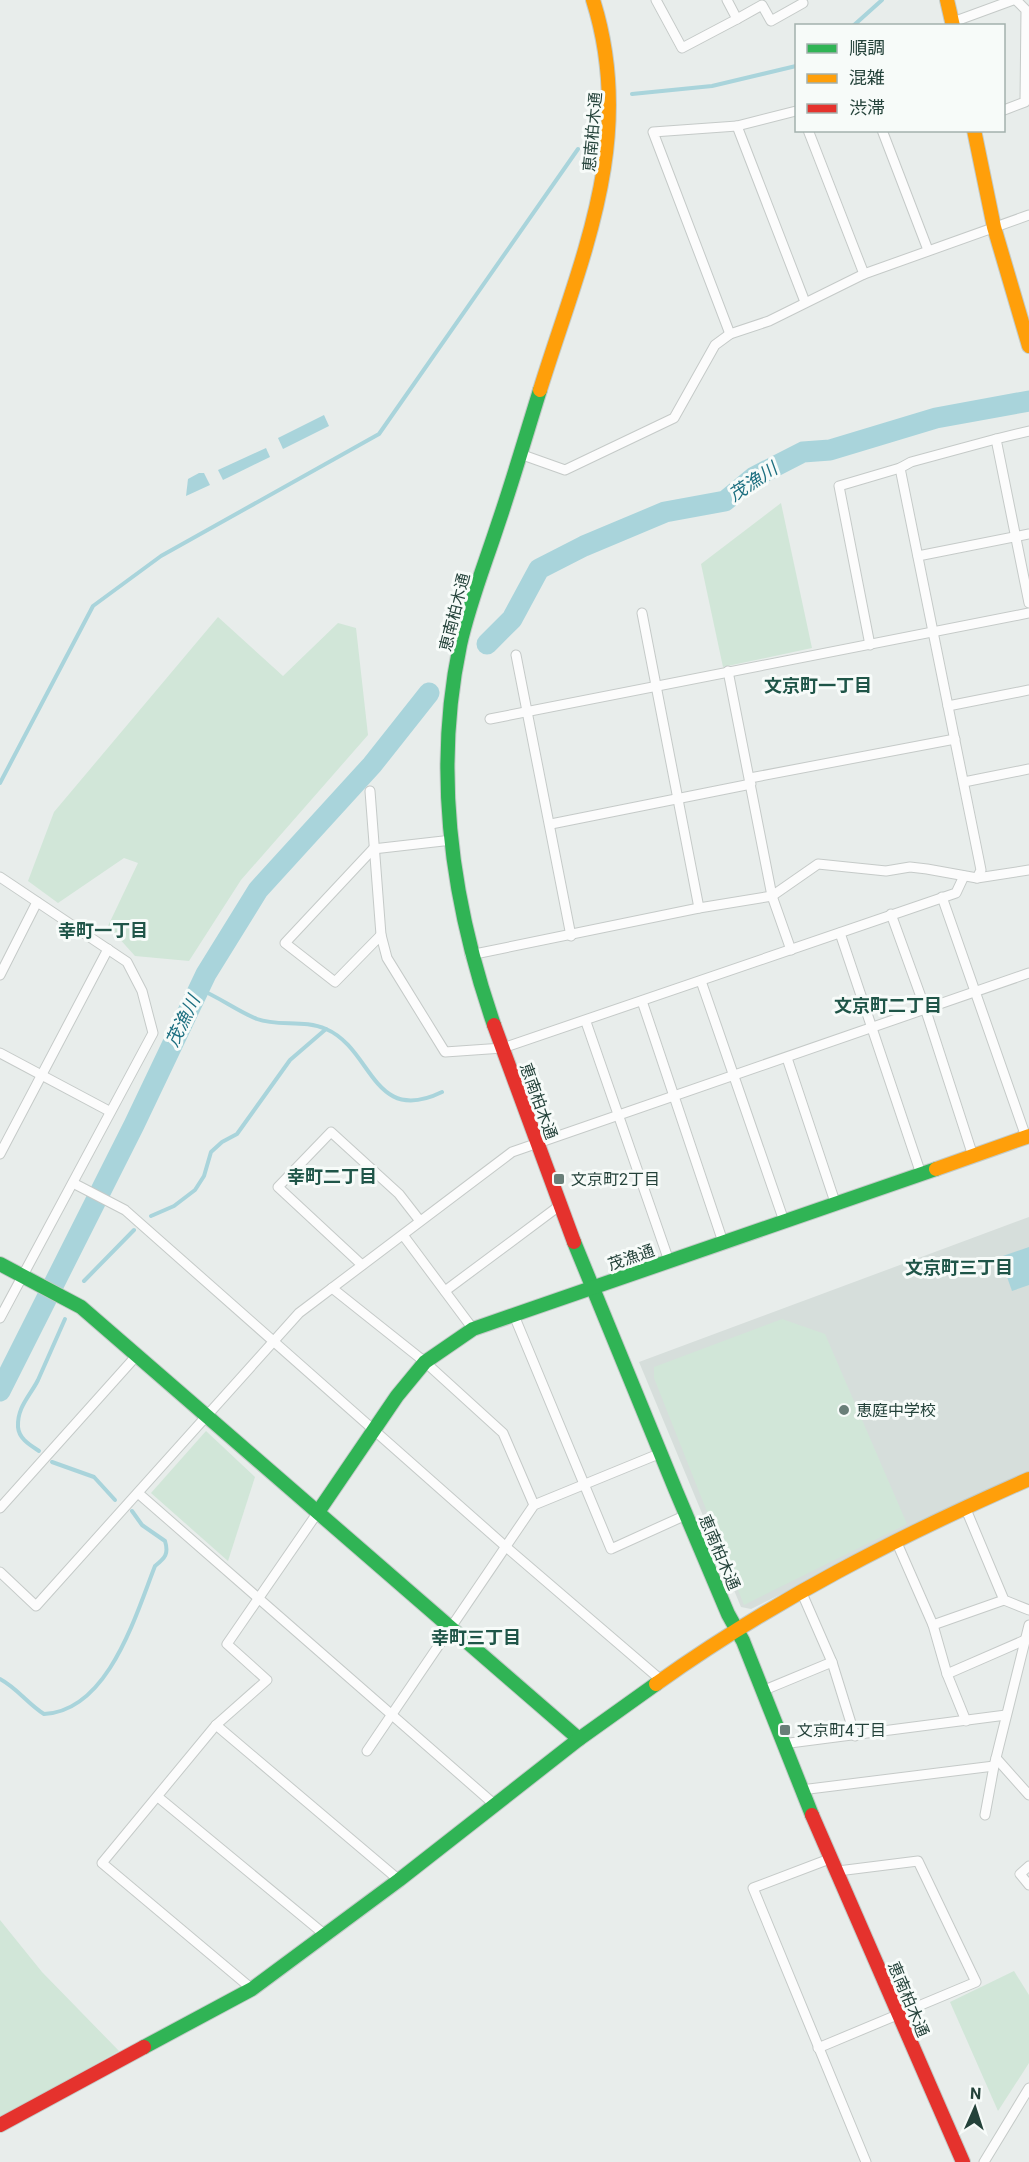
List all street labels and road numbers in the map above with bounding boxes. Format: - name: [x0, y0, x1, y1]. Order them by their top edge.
- street label: 恵南柏木通: [580, 91, 605, 173]
- street label: 恵南柏木通: [436, 571, 473, 653]
- street label: 恵南柏木通: [516, 1060, 561, 1142]
- street label: 茂漁通: [605, 1241, 657, 1274]
- street label: 恵南柏木通: [695, 1512, 744, 1593]
- street label: 恵南柏木通: [884, 1959, 933, 2040]

